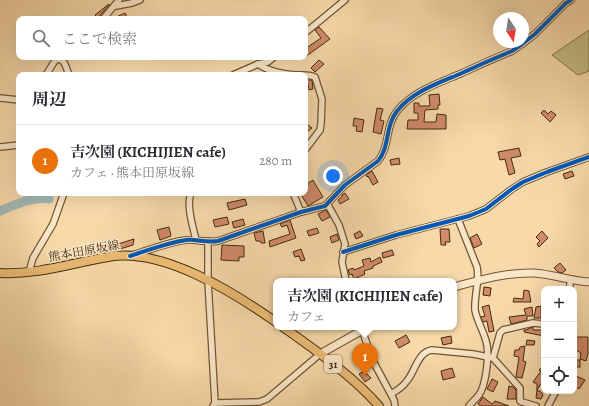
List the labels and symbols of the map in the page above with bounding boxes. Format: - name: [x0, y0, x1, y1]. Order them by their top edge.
- north arrow: [493, 12, 529, 48]
- your location: [323, 166, 343, 186]
- street label: 熊本田原坂線: [47, 237, 121, 265]
- pin: 1: [352, 343, 378, 376]
- road number: 31: [324, 355, 342, 373]

